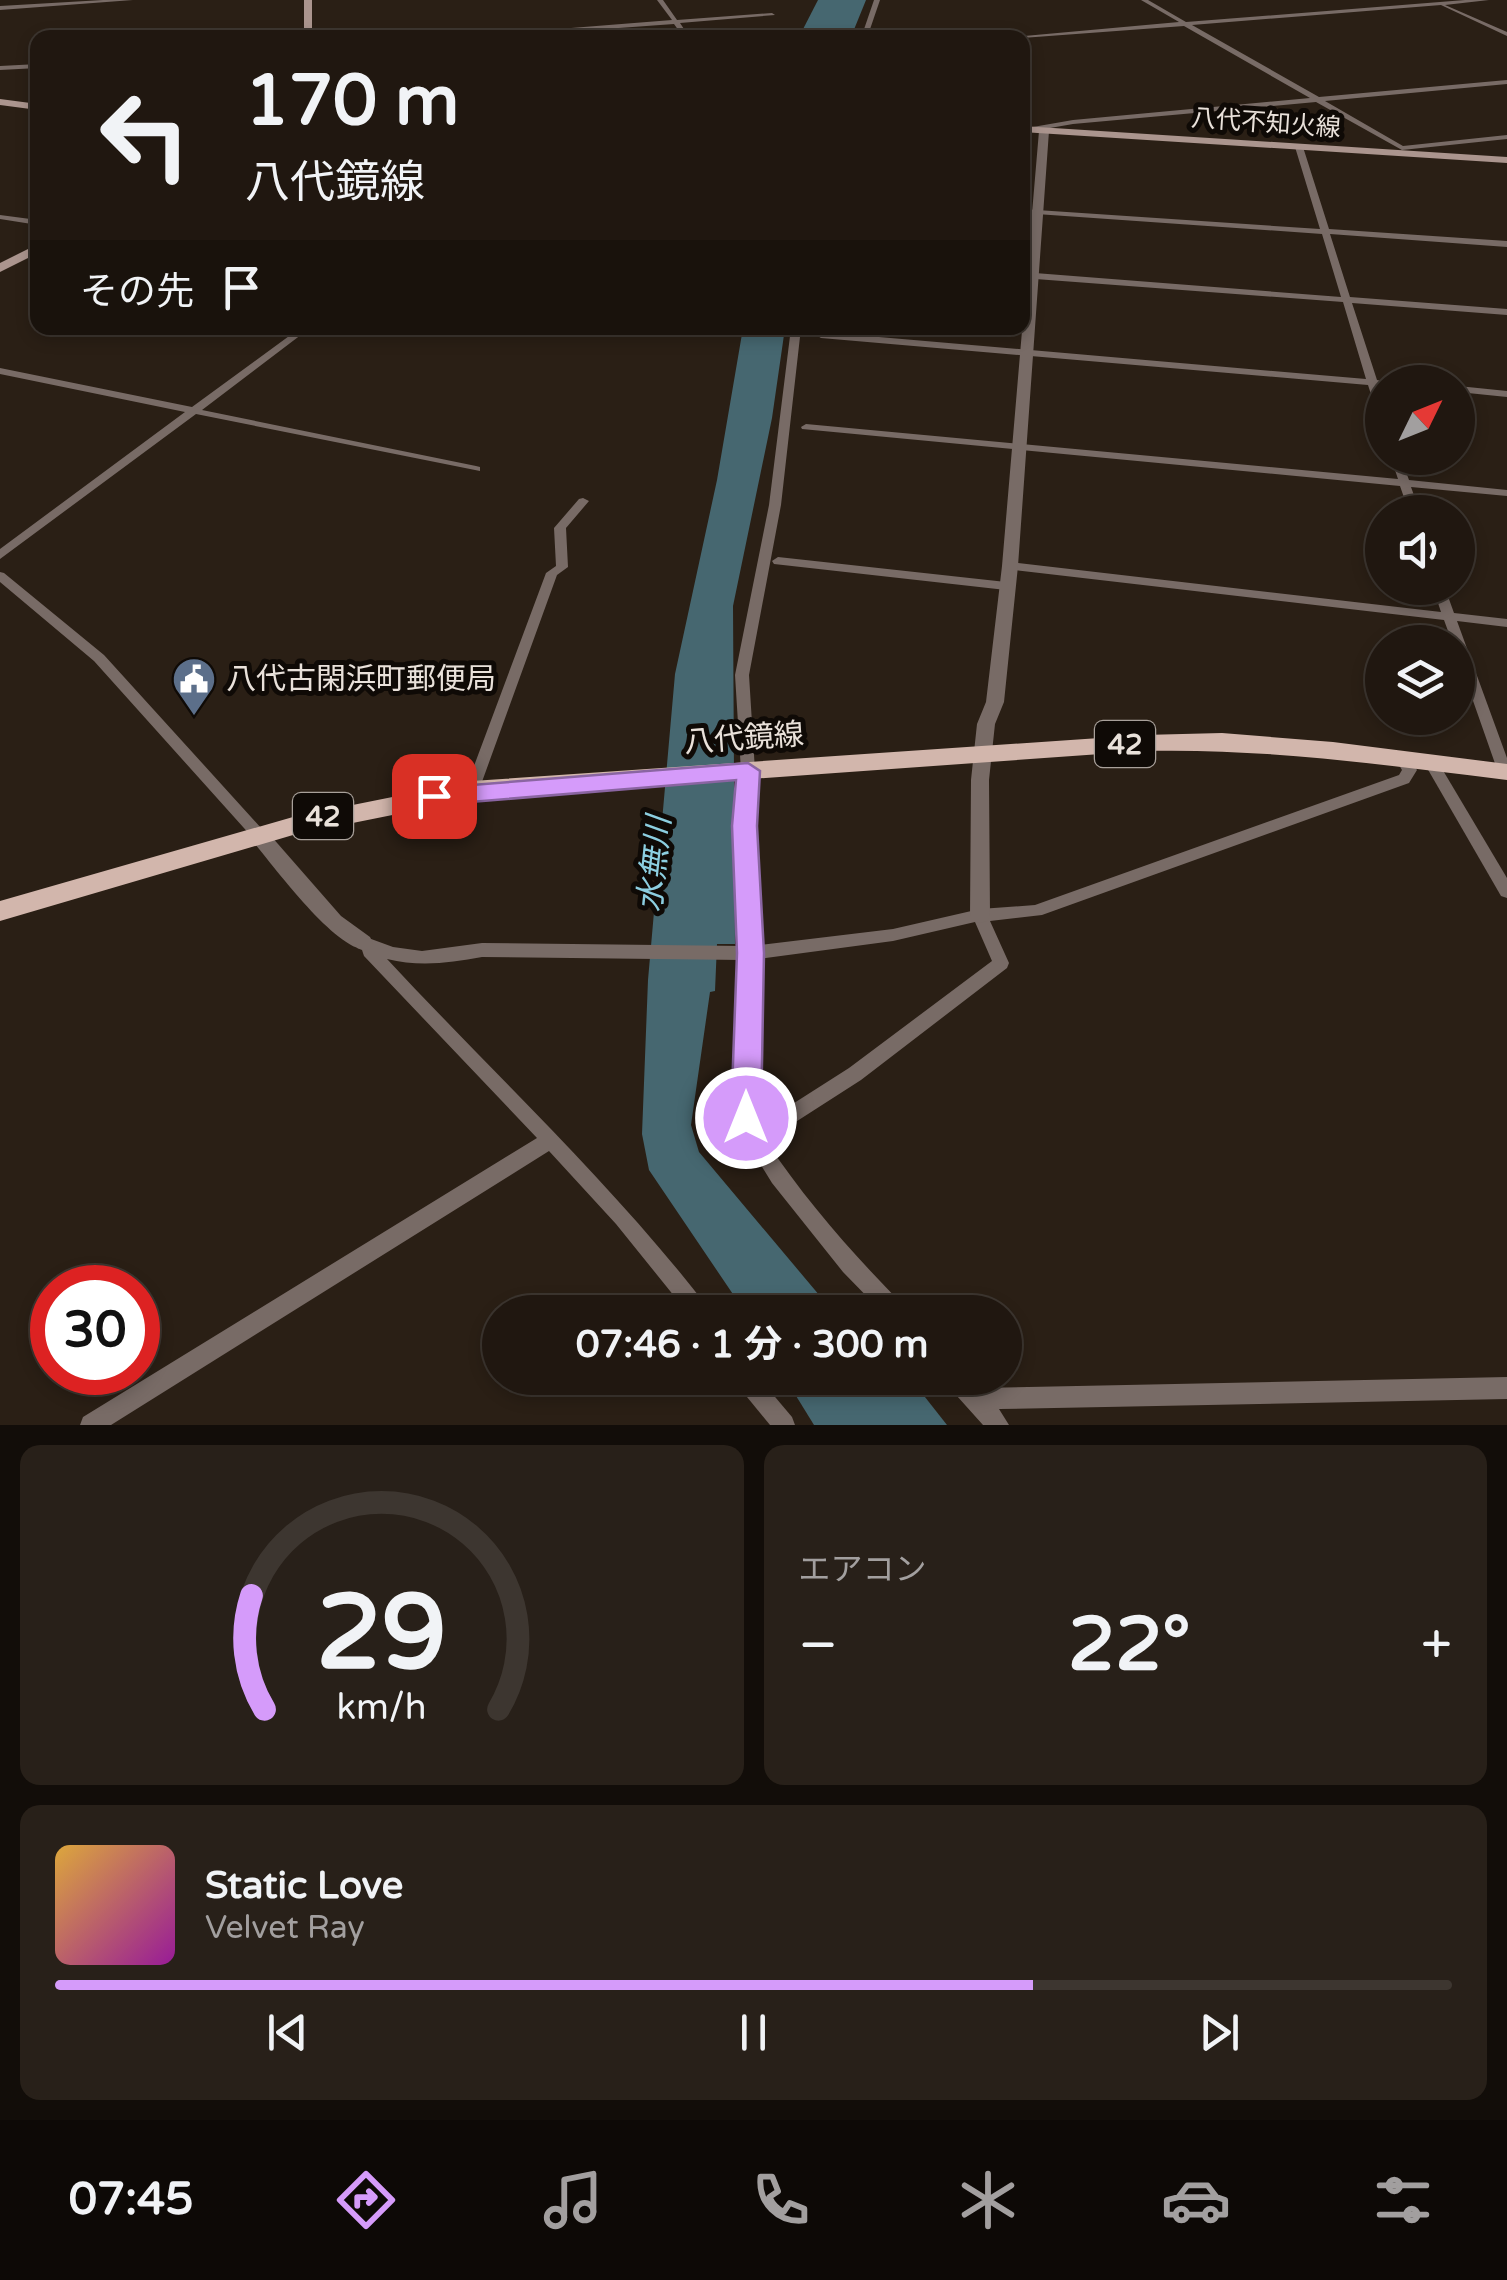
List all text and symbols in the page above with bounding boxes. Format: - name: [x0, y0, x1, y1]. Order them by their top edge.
- text: 170 m: [245, 60, 459, 144]
- icon: left: [80, 70, 210, 200]
- street label: 八代不知火線: [1190, 103, 1342, 143]
- text: 八代鏡線: [245, 156, 425, 210]
- icon: arrive: [214, 260, 269, 315]
- text: その先: [80, 269, 194, 315]
- north arrow: [1365, 365, 1475, 475]
- map controls: [1365, 365, 1475, 735]
- button: sound: [1365, 495, 1475, 605]
- button: layers: [1365, 625, 1475, 735]
- public building icon: 八代古閑浜町郵便局: [171, 656, 217, 717]
- place label: 八代古閑浜町郵便局: [226, 661, 496, 698]
- street label: 八代鏡線: [683, 716, 805, 761]
- road number: 42: [1095, 721, 1155, 767]
- pin: [392, 754, 477, 839]
- icon: arrive: [407, 769, 462, 824]
- road number: 42: [293, 793, 353, 839]
- water label: 水無川: [631, 811, 679, 914]
- position arrow: [694, 1066, 798, 1170]
- speed limit sign: 30: [30, 1265, 160, 1395]
- text: 07:46 · 1 分 · 300 m: [576, 1322, 928, 1368]
- text: エアコン: [799, 1551, 927, 1589]
- text: 29: [316, 1572, 447, 1697]
- text: 22°: [1068, 1600, 1191, 1690]
- text: −: [799, 1613, 838, 1679]
- text: +: [1421, 1613, 1452, 1679]
- text: km/h: [337, 1686, 427, 1729]
- text: Static Love: [205, 1863, 403, 1909]
- text: Velvet Ray: [205, 1909, 365, 1947]
- icon: previous: [260, 2005, 315, 2060]
- icon: pause: [726, 2005, 781, 2060]
- icon: next: [1192, 2005, 1247, 2060]
- icon: directions: [331, 2165, 401, 2235]
- icon: music: [538, 2165, 608, 2235]
- icon: phone: [746, 2165, 816, 2235]
- icon: climate: [953, 2165, 1023, 2235]
- icon: car: [1161, 2165, 1231, 2235]
- icon: filters: [1368, 2165, 1438, 2235]
- text: 07:45: [69, 2173, 193, 2227]

